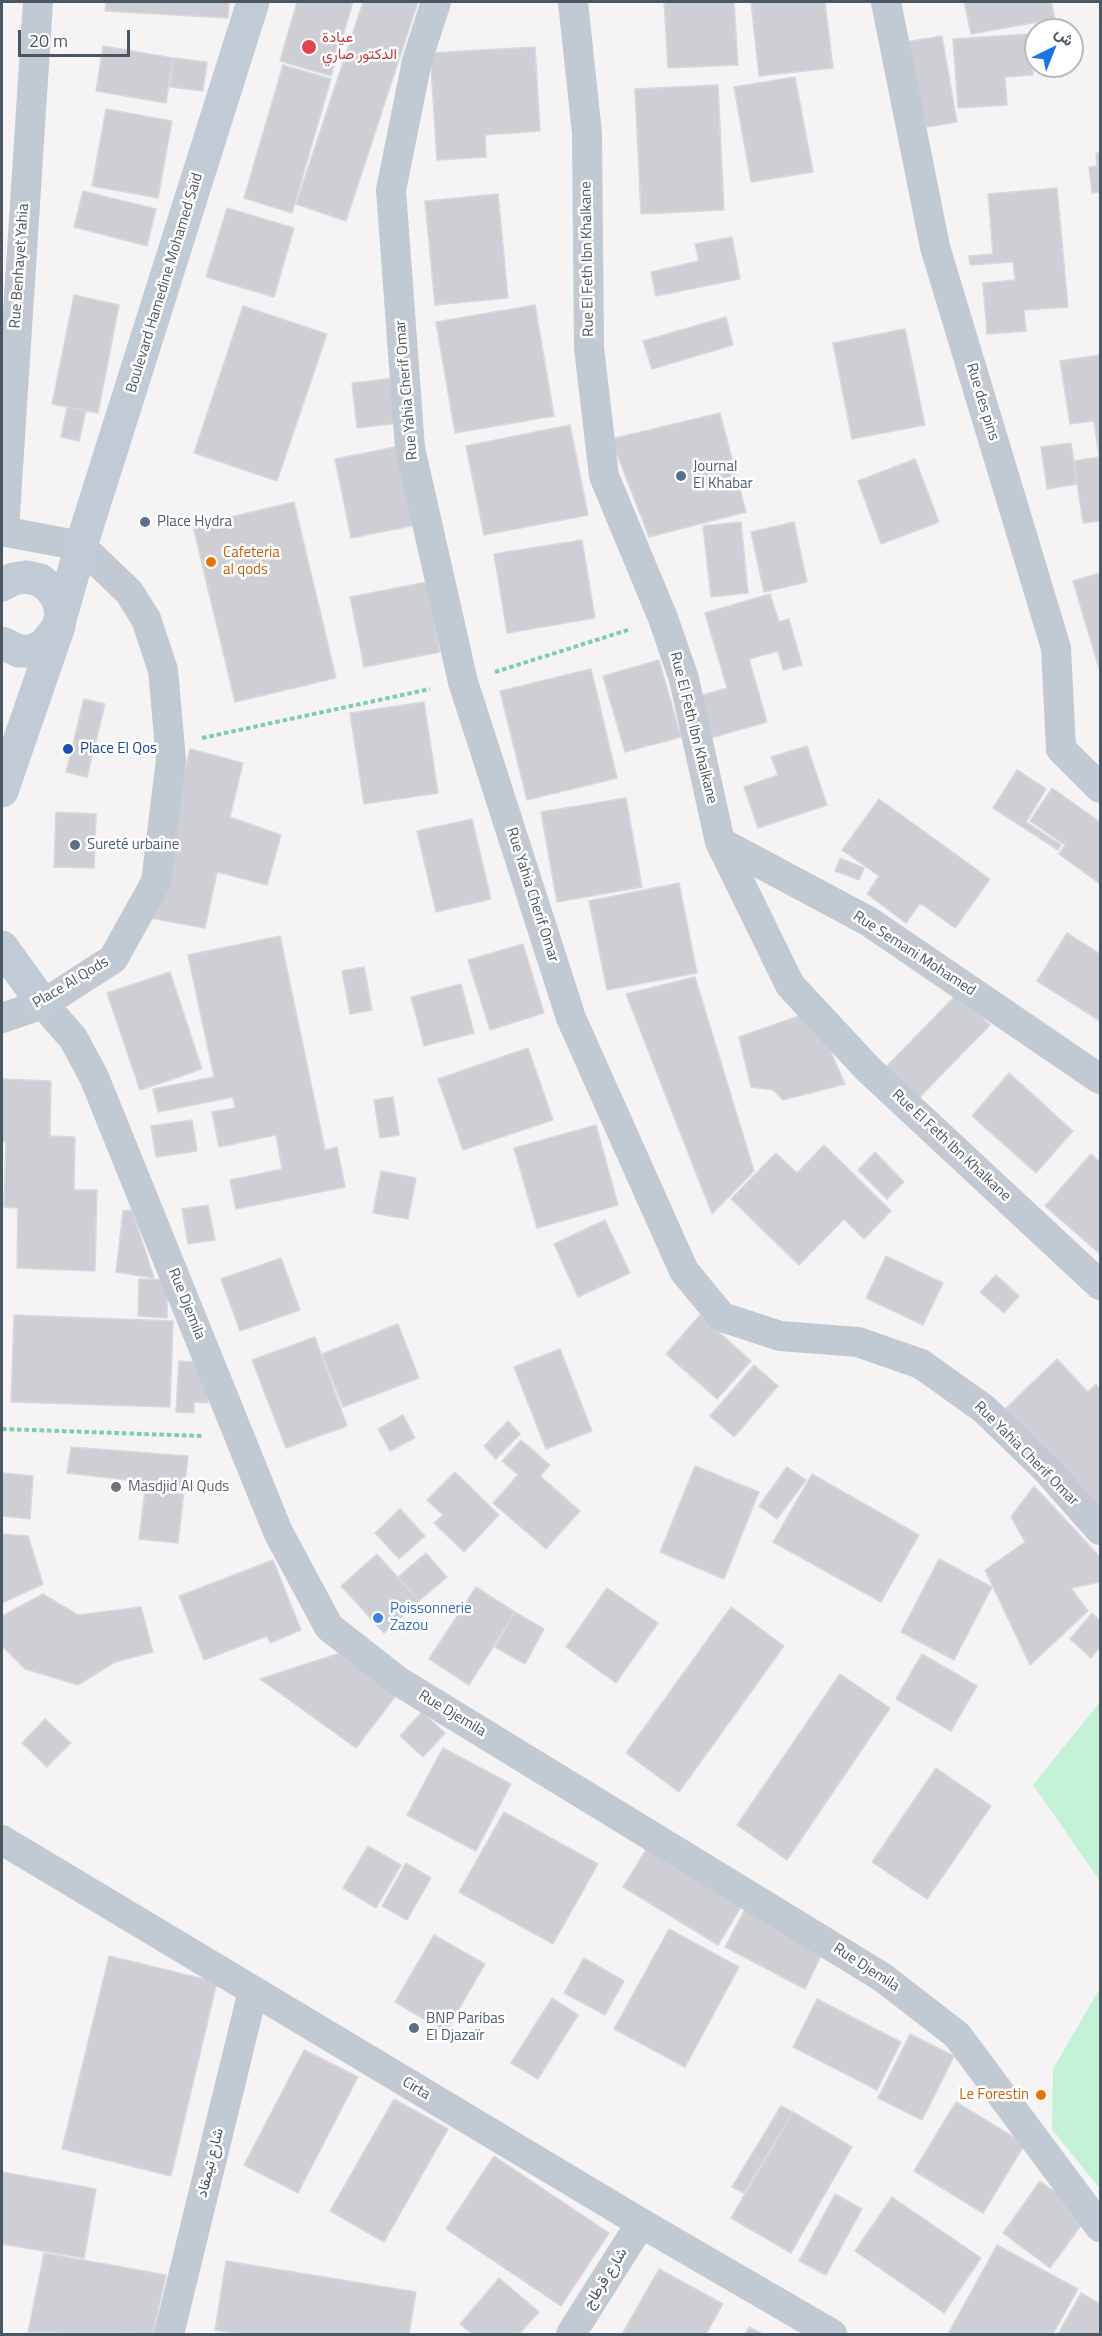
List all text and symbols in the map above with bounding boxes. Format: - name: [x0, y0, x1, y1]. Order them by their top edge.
- scale bar: [21, 18, 134, 56]
- north arrow: [1024, 18, 1084, 78]
- text: ش: [1050, 21, 1080, 52]
- text: 20 m: [29, 27, 68, 54]
- place label: عيادة الدكتور صاري: [322, 29, 397, 64]
- marker: عيادة الدكتور صاري: [300, 38, 318, 56]
- street label: Boulevard Hamedine Mohamed Saïd: [123, 171, 207, 395]
- street label: Rue El Feth Ibn Khalkane: [578, 181, 598, 337]
- street label: Rue Benhayet Yahia: [7, 203, 33, 329]
- street label: Rue Yahia Cherif Omar: [392, 319, 422, 461]
- street label: Rue des pins: [962, 361, 1002, 443]
- place label: Journal El Khabar: [693, 458, 753, 493]
- marker: Journal El Khabar: [674, 469, 688, 483]
- place label: Place Hydra: [157, 513, 232, 531]
- marker: Place Hydra: [138, 515, 152, 529]
- place label: Cafeteria al qods: [223, 544, 280, 579]
- marker: Cafeteria al qods: [204, 555, 218, 569]
- street label: Rue El Feth Ibn Khalkane: [665, 650, 721, 806]
- place label: Place El Qos: [80, 740, 157, 758]
- marker: Place El Qos: [61, 742, 75, 756]
- street label: Rue Yahia Cherif Omar: [502, 825, 562, 965]
- place label: Sureté urbaine: [87, 836, 179, 854]
- marker: Sureté urbaine: [68, 838, 82, 852]
- street label: Rue Semani Mohamed: [849, 908, 979, 1000]
- street label: Place Al Qods: [30, 953, 112, 1013]
- street label: Rue El Feth Ibn Khalkane: [888, 1086, 1014, 1206]
- street label: Rue Djemila: [164, 1266, 208, 1342]
- street label: Rue Yahia Cherif Omar: [970, 1398, 1082, 1510]
- place label: Masdjid Al Quds: [128, 1478, 229, 1496]
- marker: Masdjid Al Quds: [109, 1480, 123, 1494]
- place label: Poissonnerie Zazou: [390, 1600, 472, 1635]
- marker: Poissonnerie Zazou: [371, 1611, 385, 1625]
- street label: Rue Djemila: [415, 1687, 489, 1741]
- street label: Rue Djemila: [829, 1940, 903, 1996]
- place label: BNP Paribas El Djazaïr: [426, 2010, 505, 2045]
- marker: BNP Paribas El Djazaïr: [407, 2021, 421, 2035]
- street label: Cirta: [399, 2074, 433, 2104]
- place label: Le Forestin: [959, 2086, 1029, 2104]
- marker: Le Forestin: [1034, 2088, 1048, 2102]
- street label: شارع تيمقاد: [194, 2127, 228, 2199]
- street label: شارع قرطاج: [580, 2245, 632, 2313]

